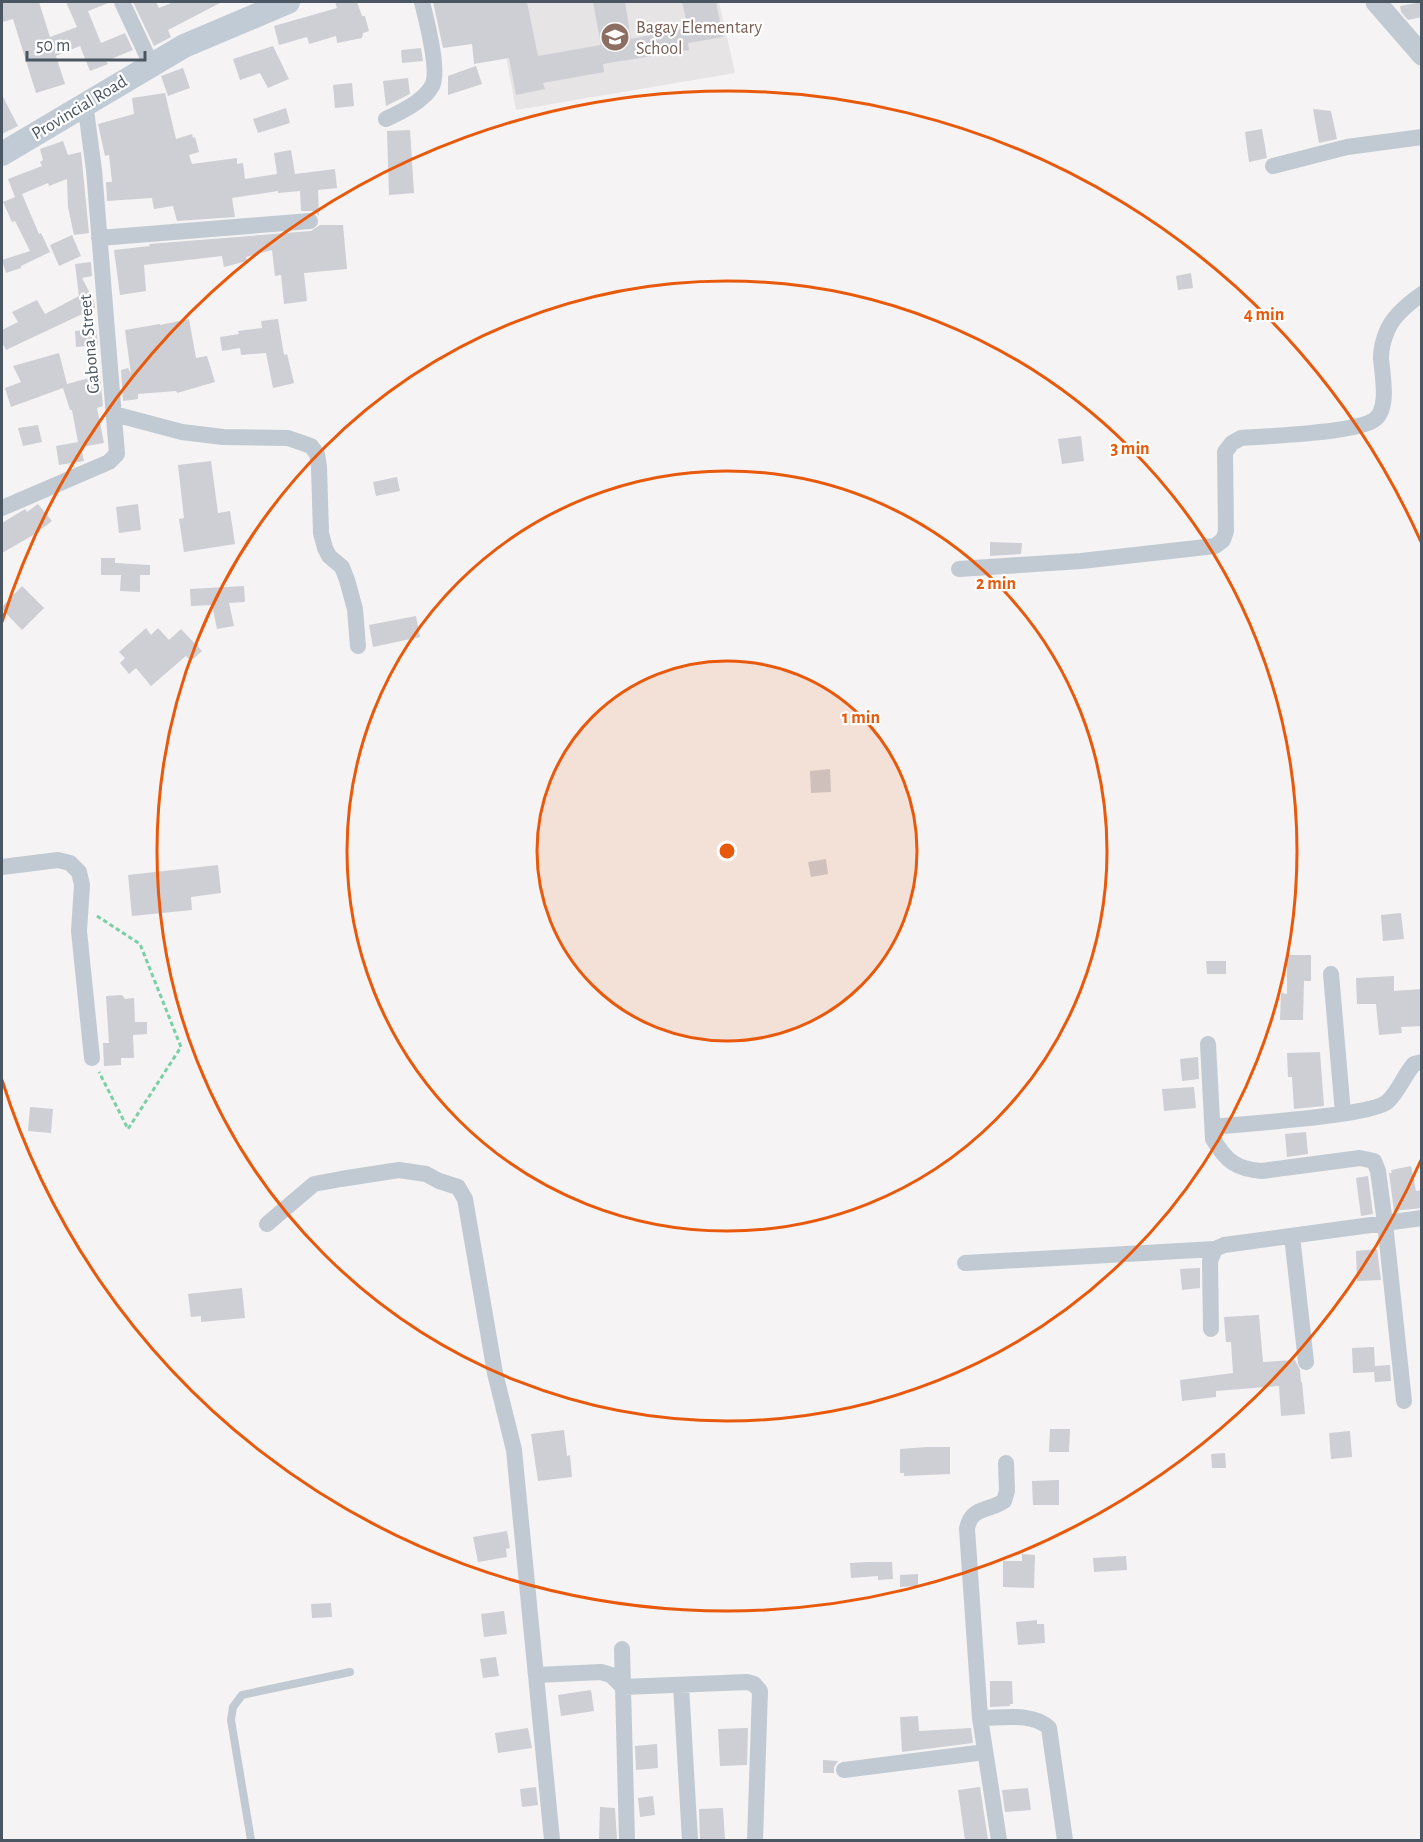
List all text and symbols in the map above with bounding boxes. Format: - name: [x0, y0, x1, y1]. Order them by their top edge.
- place label: Bagay Elementary School: [636, 19, 763, 58]
- school or university icon: Bagay Elementary School: [599, 21, 631, 53]
- scale bar: [27, 24, 146, 62]
- text: 50 m: [36, 37, 70, 55]
- street label: Provincial Road: [29, 72, 130, 143]
- street label: Gabona Street: [77, 293, 103, 394]
- text: 4 min: [1244, 306, 1284, 324]
- text: 3 min: [1110, 440, 1150, 458]
- text: 2 min: [976, 575, 1016, 593]
- text: 1 min: [842, 709, 880, 727]
- centre of rings: [717, 841, 737, 861]

